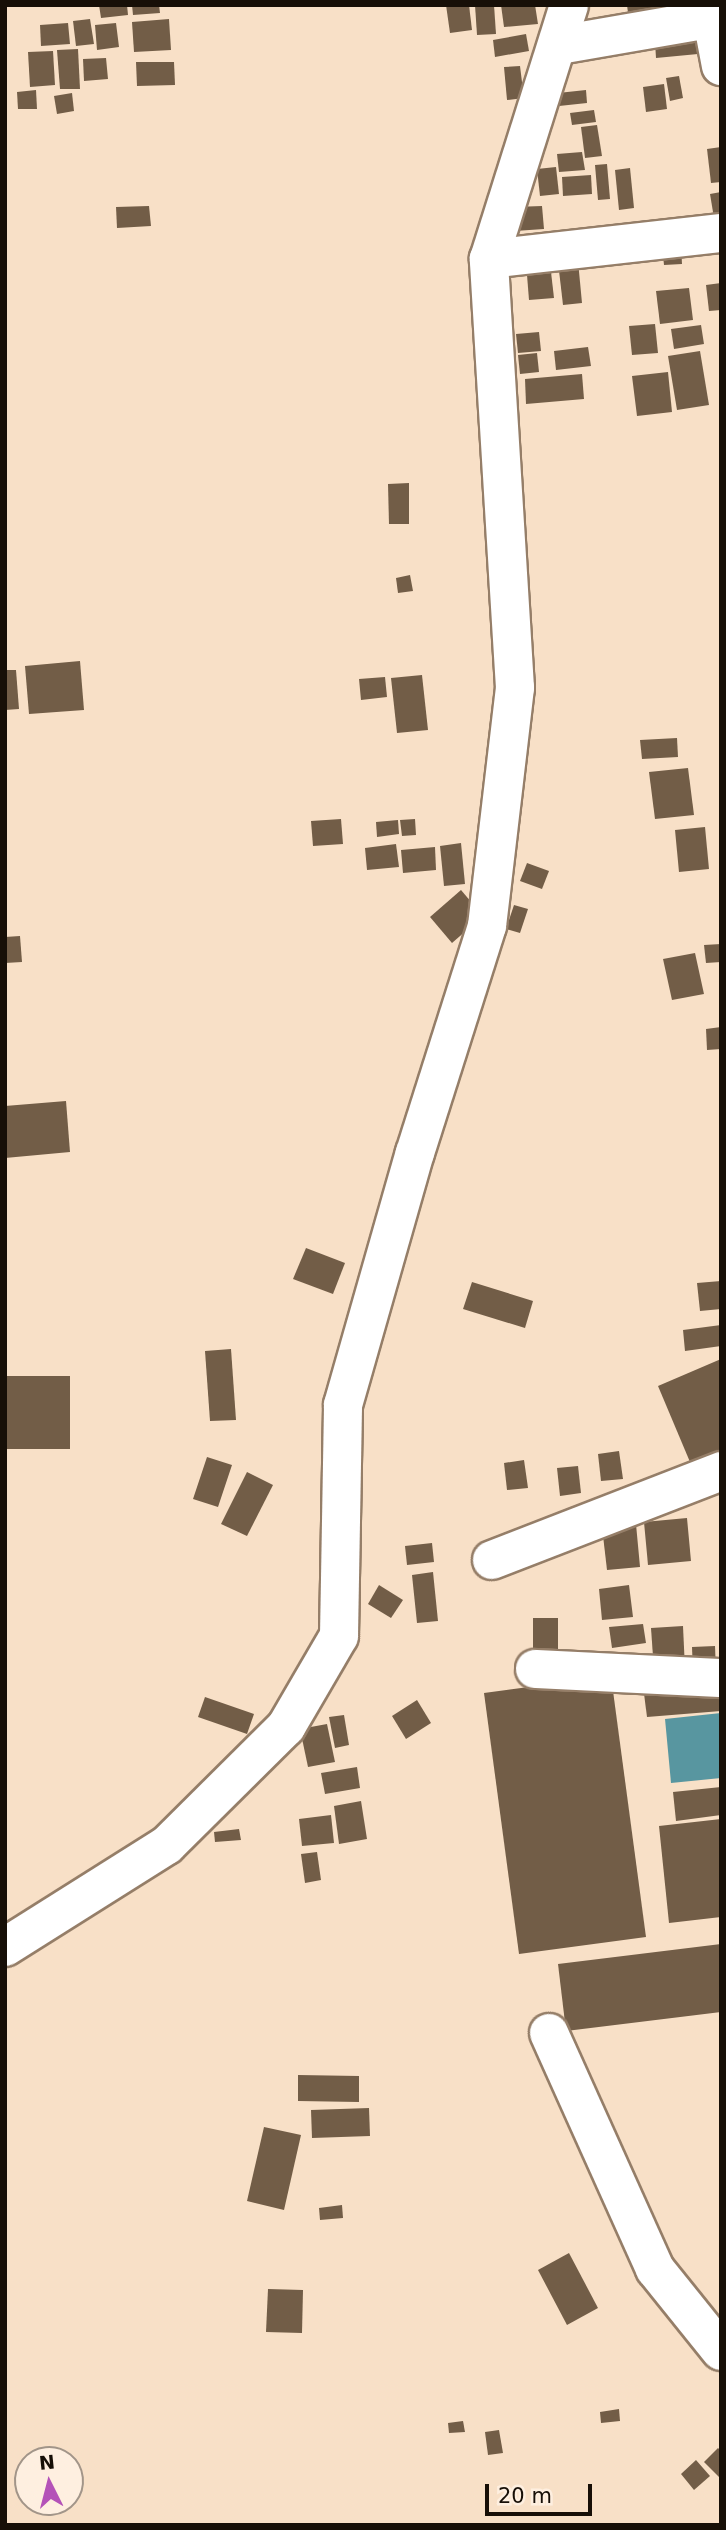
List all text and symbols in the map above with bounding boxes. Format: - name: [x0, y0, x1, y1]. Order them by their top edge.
- north arrow: [14, 2446, 84, 2516]
- text: N: [38, 2450, 56, 2474]
- scale bar: [488, 2470, 595, 2514]
- text: 20 m: [498, 2484, 552, 2508]

